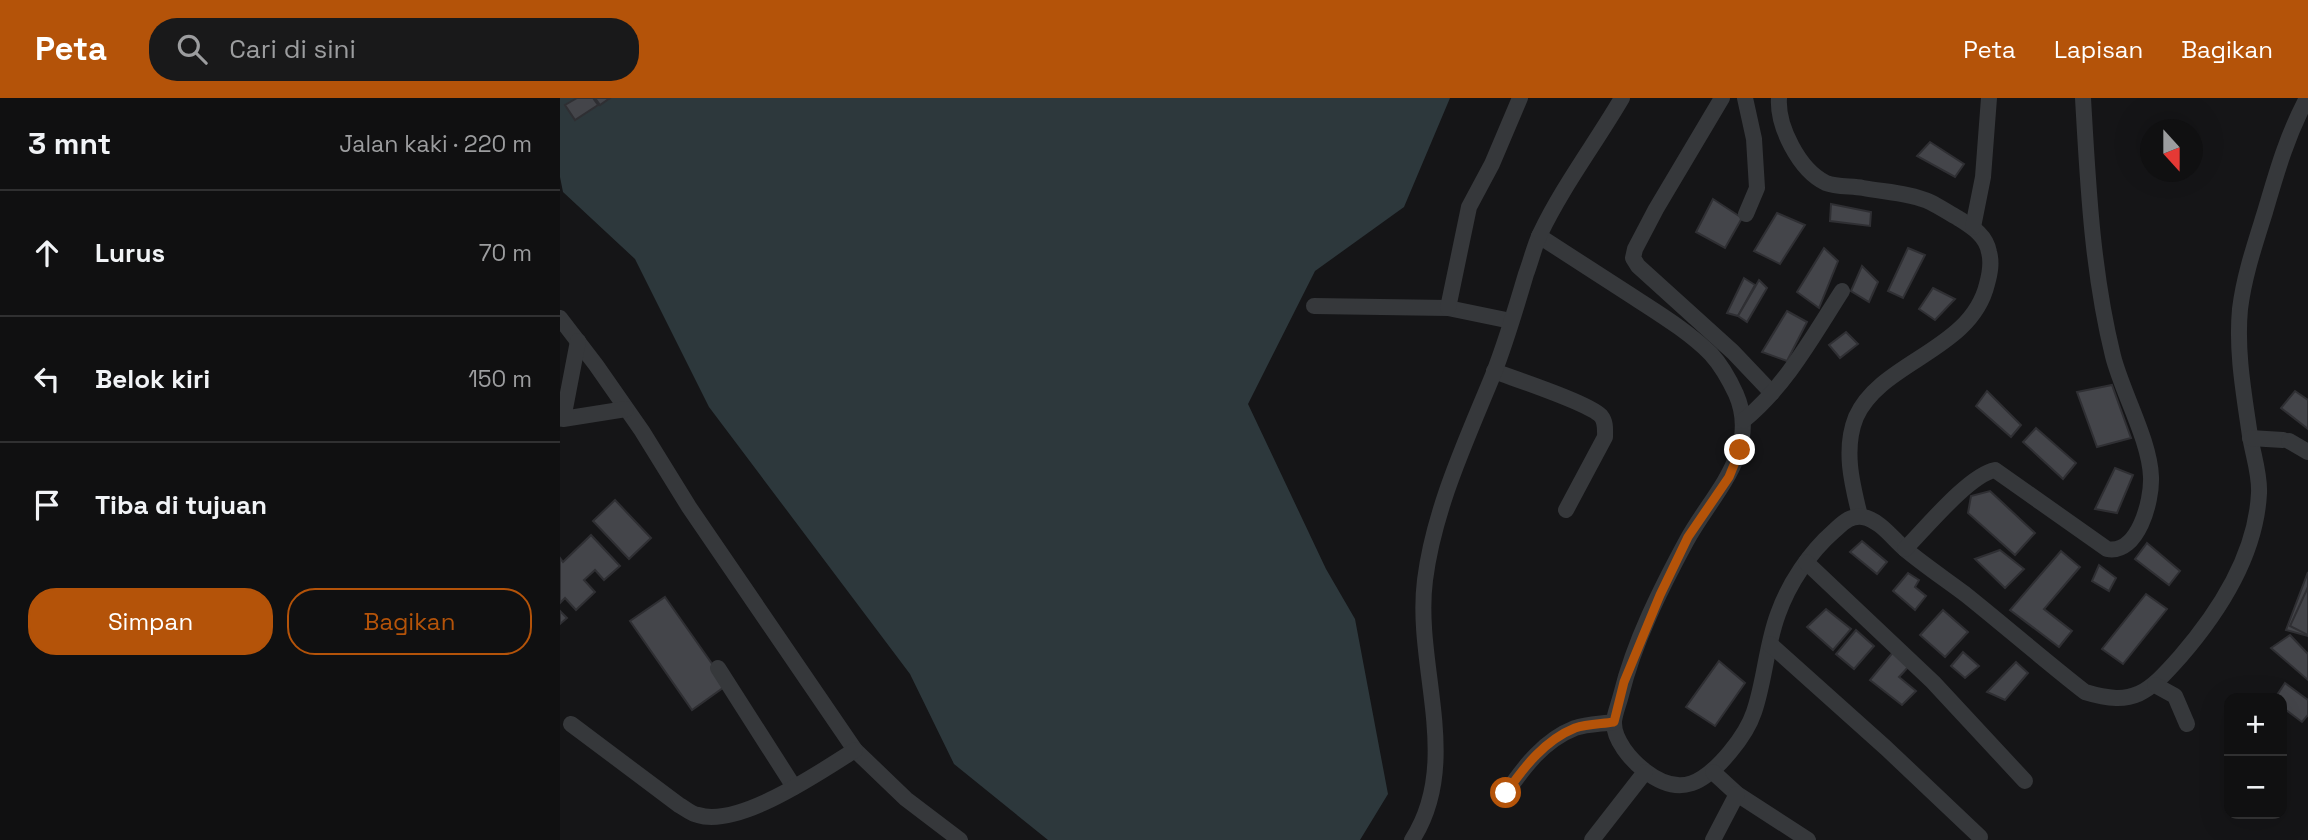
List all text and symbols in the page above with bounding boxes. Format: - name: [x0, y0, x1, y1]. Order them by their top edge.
- search box: [149, 18, 639, 81]
- text: Peta: [35, 28, 107, 70]
- icon: search: [173, 30, 211, 68]
- text: Cari di sini: [229, 32, 356, 66]
- text: Peta: [1963, 34, 2016, 65]
- text: Lapisan: [2054, 34, 2143, 65]
- text: Bagikan: [2181, 34, 2273, 65]
- north arrow: [2140, 119, 2203, 182]
- text: 3 mnt: [28, 124, 111, 163]
- text: Jalan kaki · 220 m: [339, 129, 532, 159]
- icon: ahead: [28, 234, 66, 272]
- text: Lurus: [95, 236, 165, 270]
- text: 70 m: [479, 238, 532, 268]
- icon: left: [28, 360, 66, 398]
- text: Belok kiri: [95, 362, 210, 396]
- text: 150 m: [468, 364, 532, 394]
- route end: [1724, 434, 1755, 465]
- icon: arrive: [28, 486, 66, 524]
- text: Tiba di tujuan: [95, 488, 267, 522]
- button: Simpan: [28, 588, 273, 655]
- button: Bagikan: [287, 588, 532, 655]
- map controls: [2224, 693, 2287, 819]
- button: +: [2224, 693, 2287, 756]
- button: −: [2224, 756, 2287, 819]
- route start: [1490, 777, 1521, 808]

